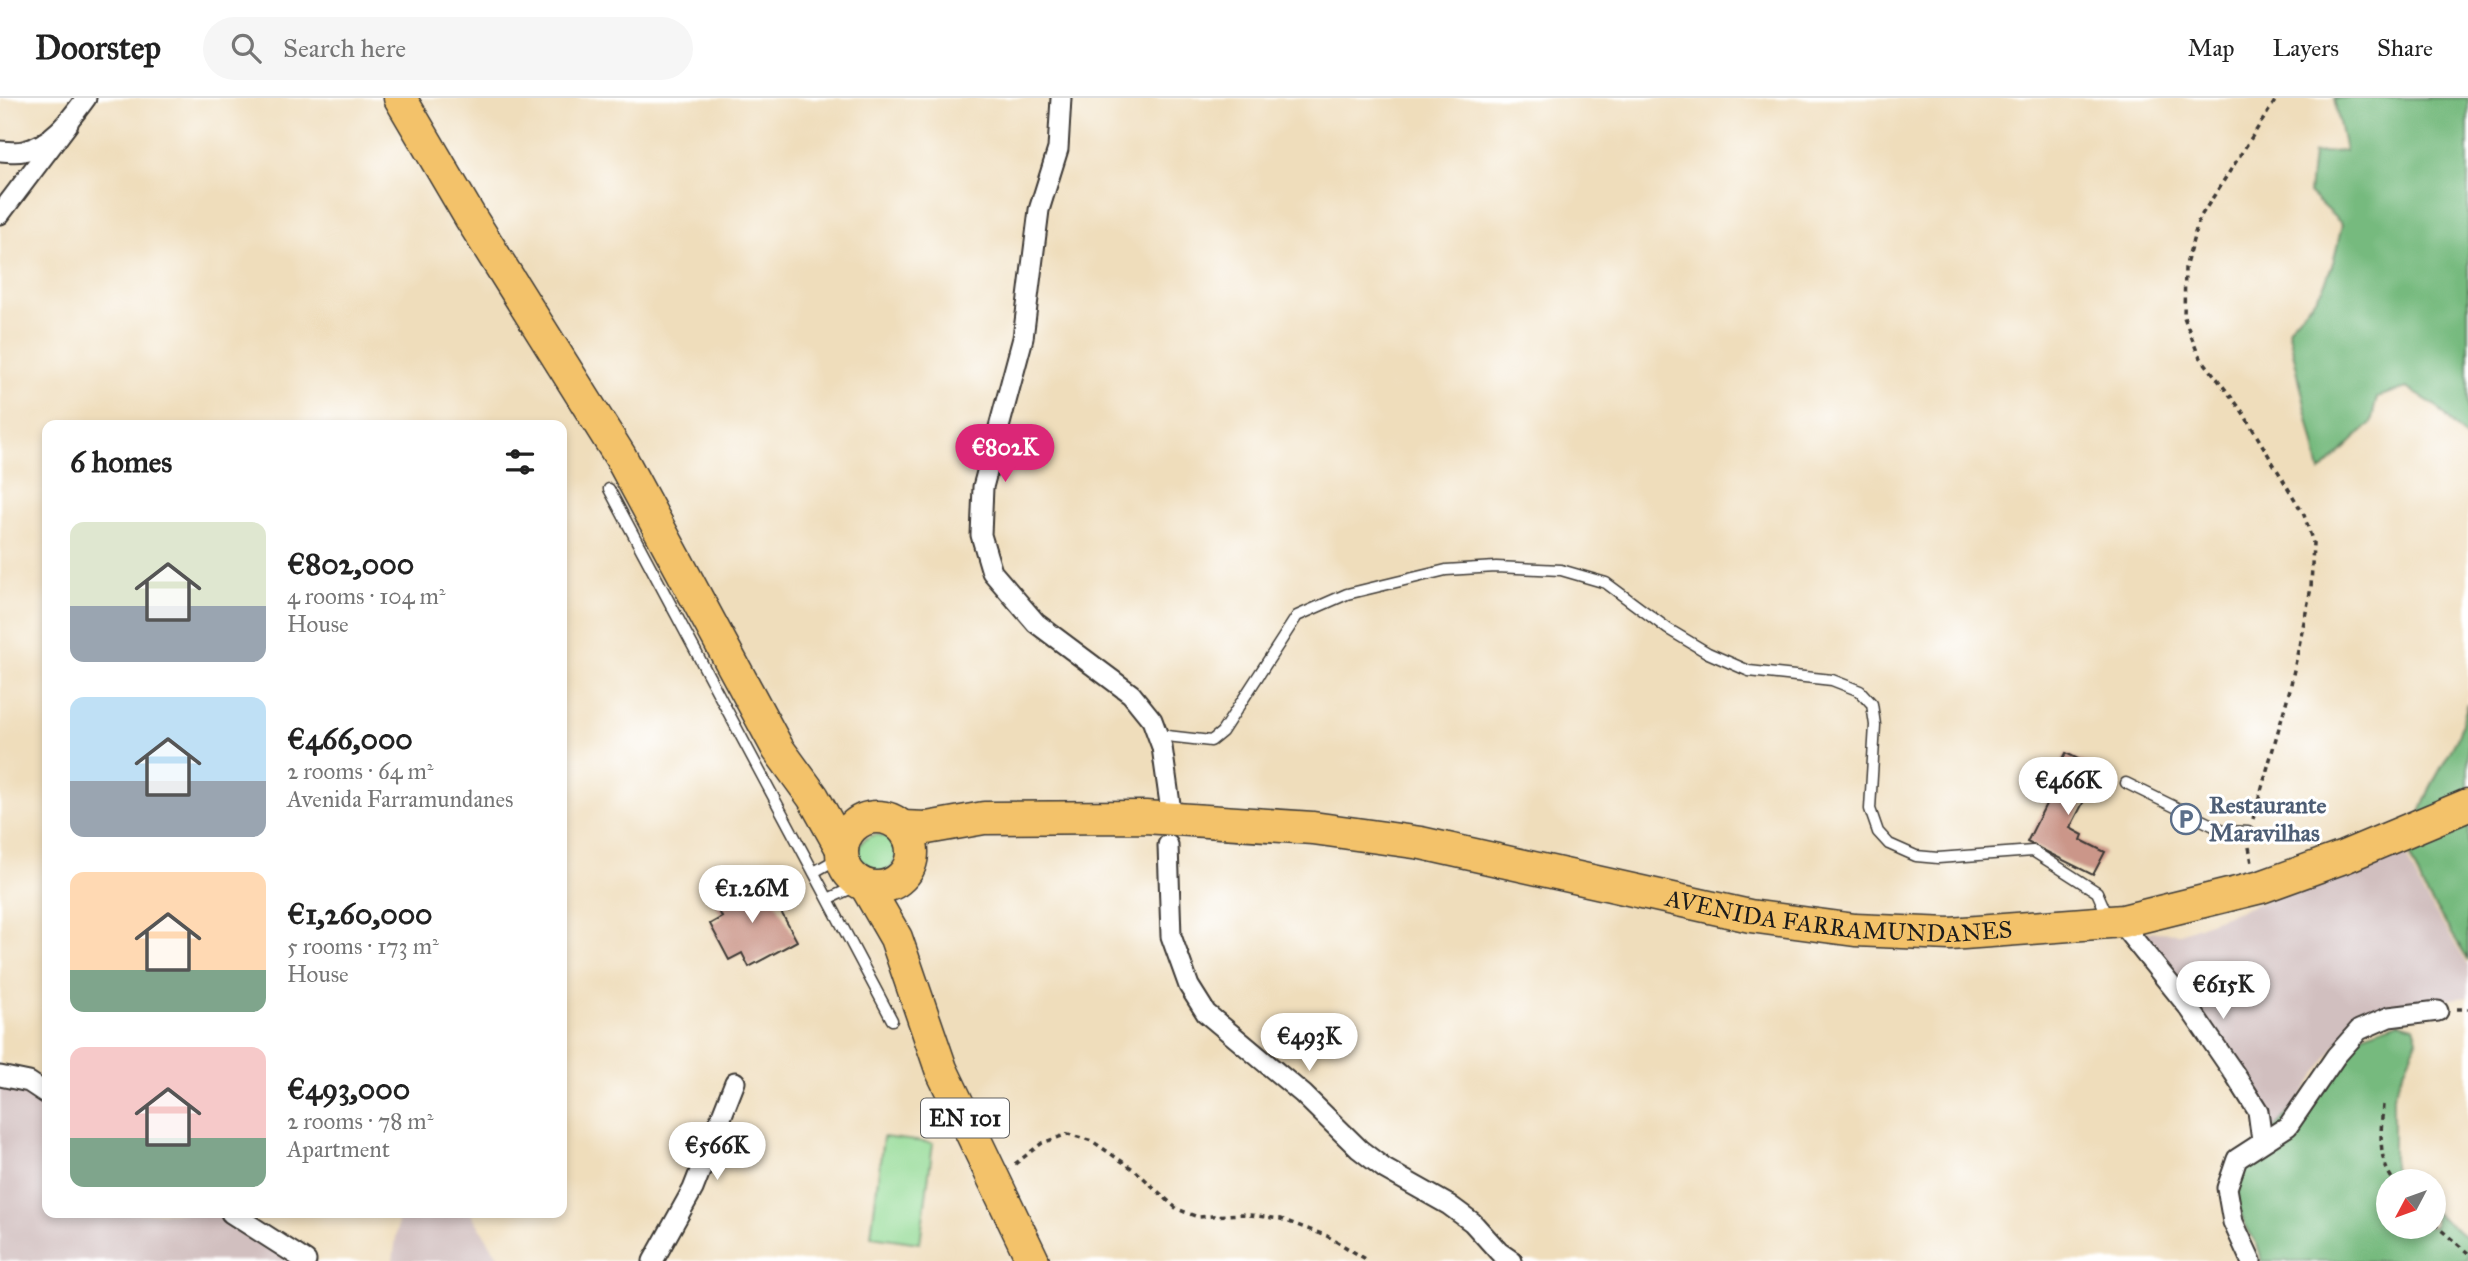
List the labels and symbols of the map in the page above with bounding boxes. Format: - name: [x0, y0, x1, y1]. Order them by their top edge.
- pin: €802K: [956, 424, 1054, 484]
- pin: €466K: [2019, 758, 2117, 817]
- place label: Restaurante Maravilhas: [2209, 790, 2326, 848]
- parking icon: Restaurante Maravilhas: [2169, 802, 2203, 836]
- pin: €1.26M: [695, 866, 809, 925]
- street label: AVENIDA FARRAMUNDANES: [1662, 882, 2013, 949]
- pin: €615K: [2174, 962, 2272, 1021]
- pin: €493K: [1260, 1014, 1358, 1073]
- road number: EN 101: [921, 1099, 1009, 1138]
- pin: €566K: [668, 1122, 766, 1182]
- north arrow: [2376, 1169, 2446, 1239]

